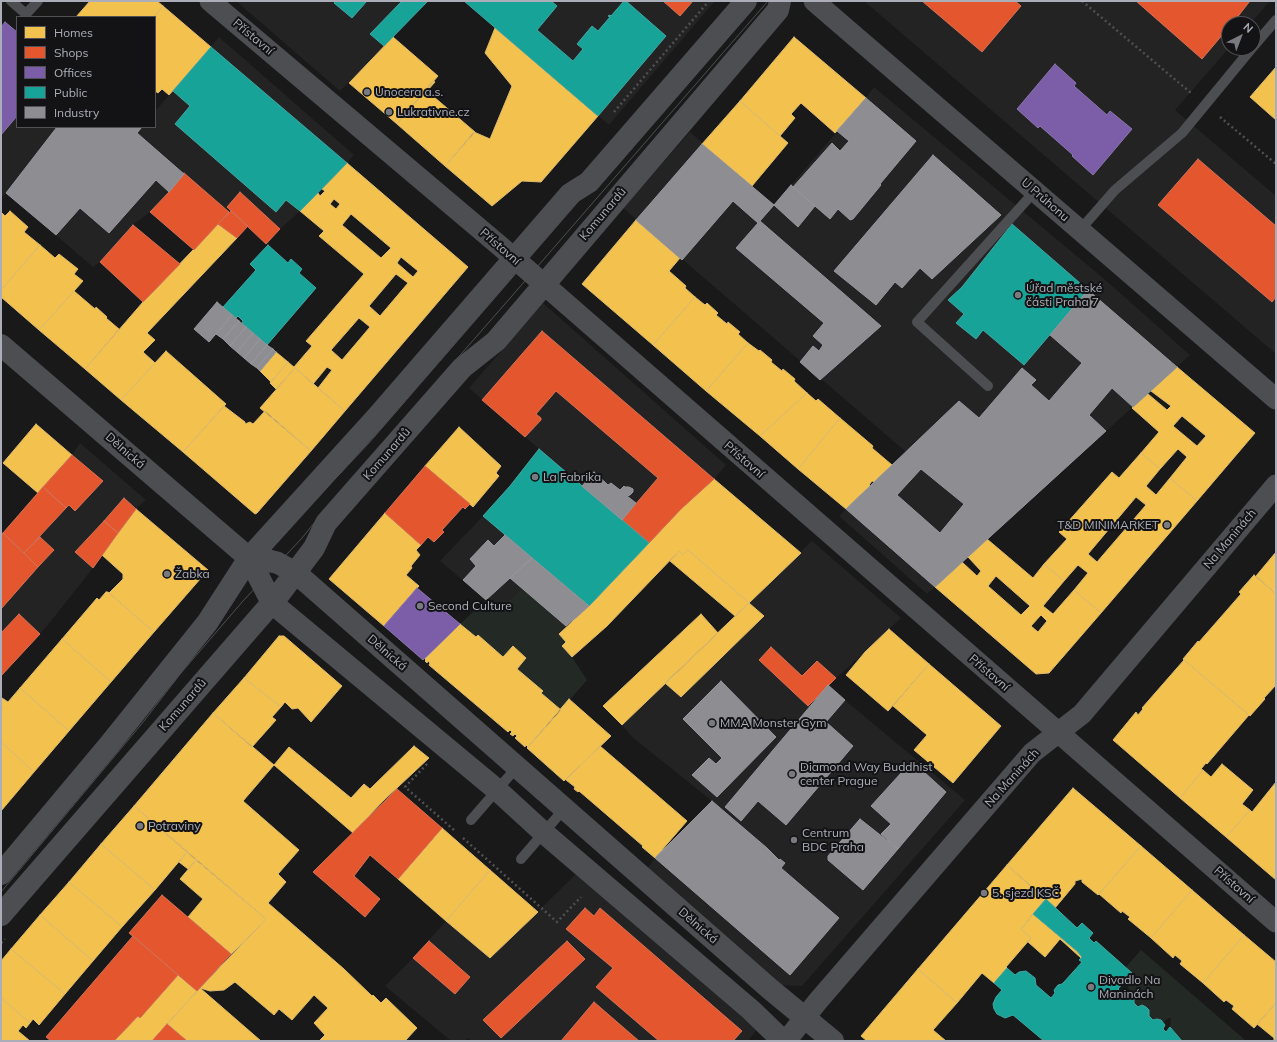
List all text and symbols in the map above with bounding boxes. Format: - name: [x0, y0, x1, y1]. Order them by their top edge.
- legend: [16, 16, 156, 128]
- street label: Přístavní: [230, 16, 276, 58]
- north arrow: [1221, 16, 1261, 56]
- text: N: [1241, 20, 1256, 36]
- text: Homes: [54, 25, 93, 40]
- text: Shops: [54, 45, 89, 60]
- text: Offices: [54, 65, 92, 80]
- text: Public: [54, 85, 88, 100]
- place label: Unocera a.s.: [375, 85, 443, 99]
- marker: Unocera a.s.: [362, 87, 372, 97]
- text: Industry: [54, 105, 99, 120]
- place label: Lukrativne.cz: [397, 105, 470, 119]
- marker: Lukrativne.cz: [384, 107, 394, 117]
- street label: U Průhonu: [1018, 175, 1072, 225]
- street label: Komunardů: [577, 185, 629, 243]
- street label: Přístavní: [477, 226, 523, 268]
- place label: Úřad městské části Praha 7: [1026, 281, 1102, 309]
- marker: Úřad městské části Praha 7: [1013, 290, 1023, 300]
- street label: Komunardů: [360, 425, 414, 483]
- street label: Dělnická: [102, 430, 148, 472]
- street label: Přístavní: [721, 439, 767, 481]
- place label: La Fabrika: [543, 470, 601, 484]
- marker: La Fabrika: [530, 472, 540, 482]
- street label: Na Maninách: [1201, 506, 1259, 572]
- place label: T&D MINIMARKET: [1057, 518, 1159, 532]
- marker: T&D MINIMARKET: [1162, 520, 1172, 530]
- place label: Žabka: [175, 567, 210, 581]
- marker: Žabka: [162, 569, 172, 579]
- place label: Second Culture: [428, 599, 512, 613]
- marker: Second Culture: [415, 601, 425, 611]
- street label: Dělnická: [364, 632, 410, 674]
- street label: Přístavní: [966, 652, 1012, 694]
- street label: Komunardů: [156, 676, 210, 734]
- place label: MMA Monster Gym: [720, 716, 826, 730]
- marker: MMA Monster Gym: [707, 718, 717, 728]
- street label: Na Maninách: [982, 746, 1042, 810]
- place label: Diamond Way Buddhist center Prague: [800, 760, 933, 788]
- marker: Diamond Way Buddhist center Prague: [787, 769, 797, 779]
- place label: Potraviny: [148, 819, 201, 833]
- marker: Potraviny: [135, 821, 145, 831]
- place label: Centrum BDC Praha: [802, 826, 864, 854]
- marker: Centrum BDC Praha: [789, 835, 799, 845]
- street label: Přístavní: [1211, 864, 1257, 906]
- place label: 5. sjezd KSČ: [992, 886, 1060, 900]
- marker: 5. sjezd KSČ: [979, 888, 989, 898]
- street label: Dělnická: [675, 905, 721, 947]
- place label: Divadlo Na Maninách: [1099, 973, 1160, 1001]
- marker: Divadlo Na Maninách: [1086, 982, 1096, 992]

